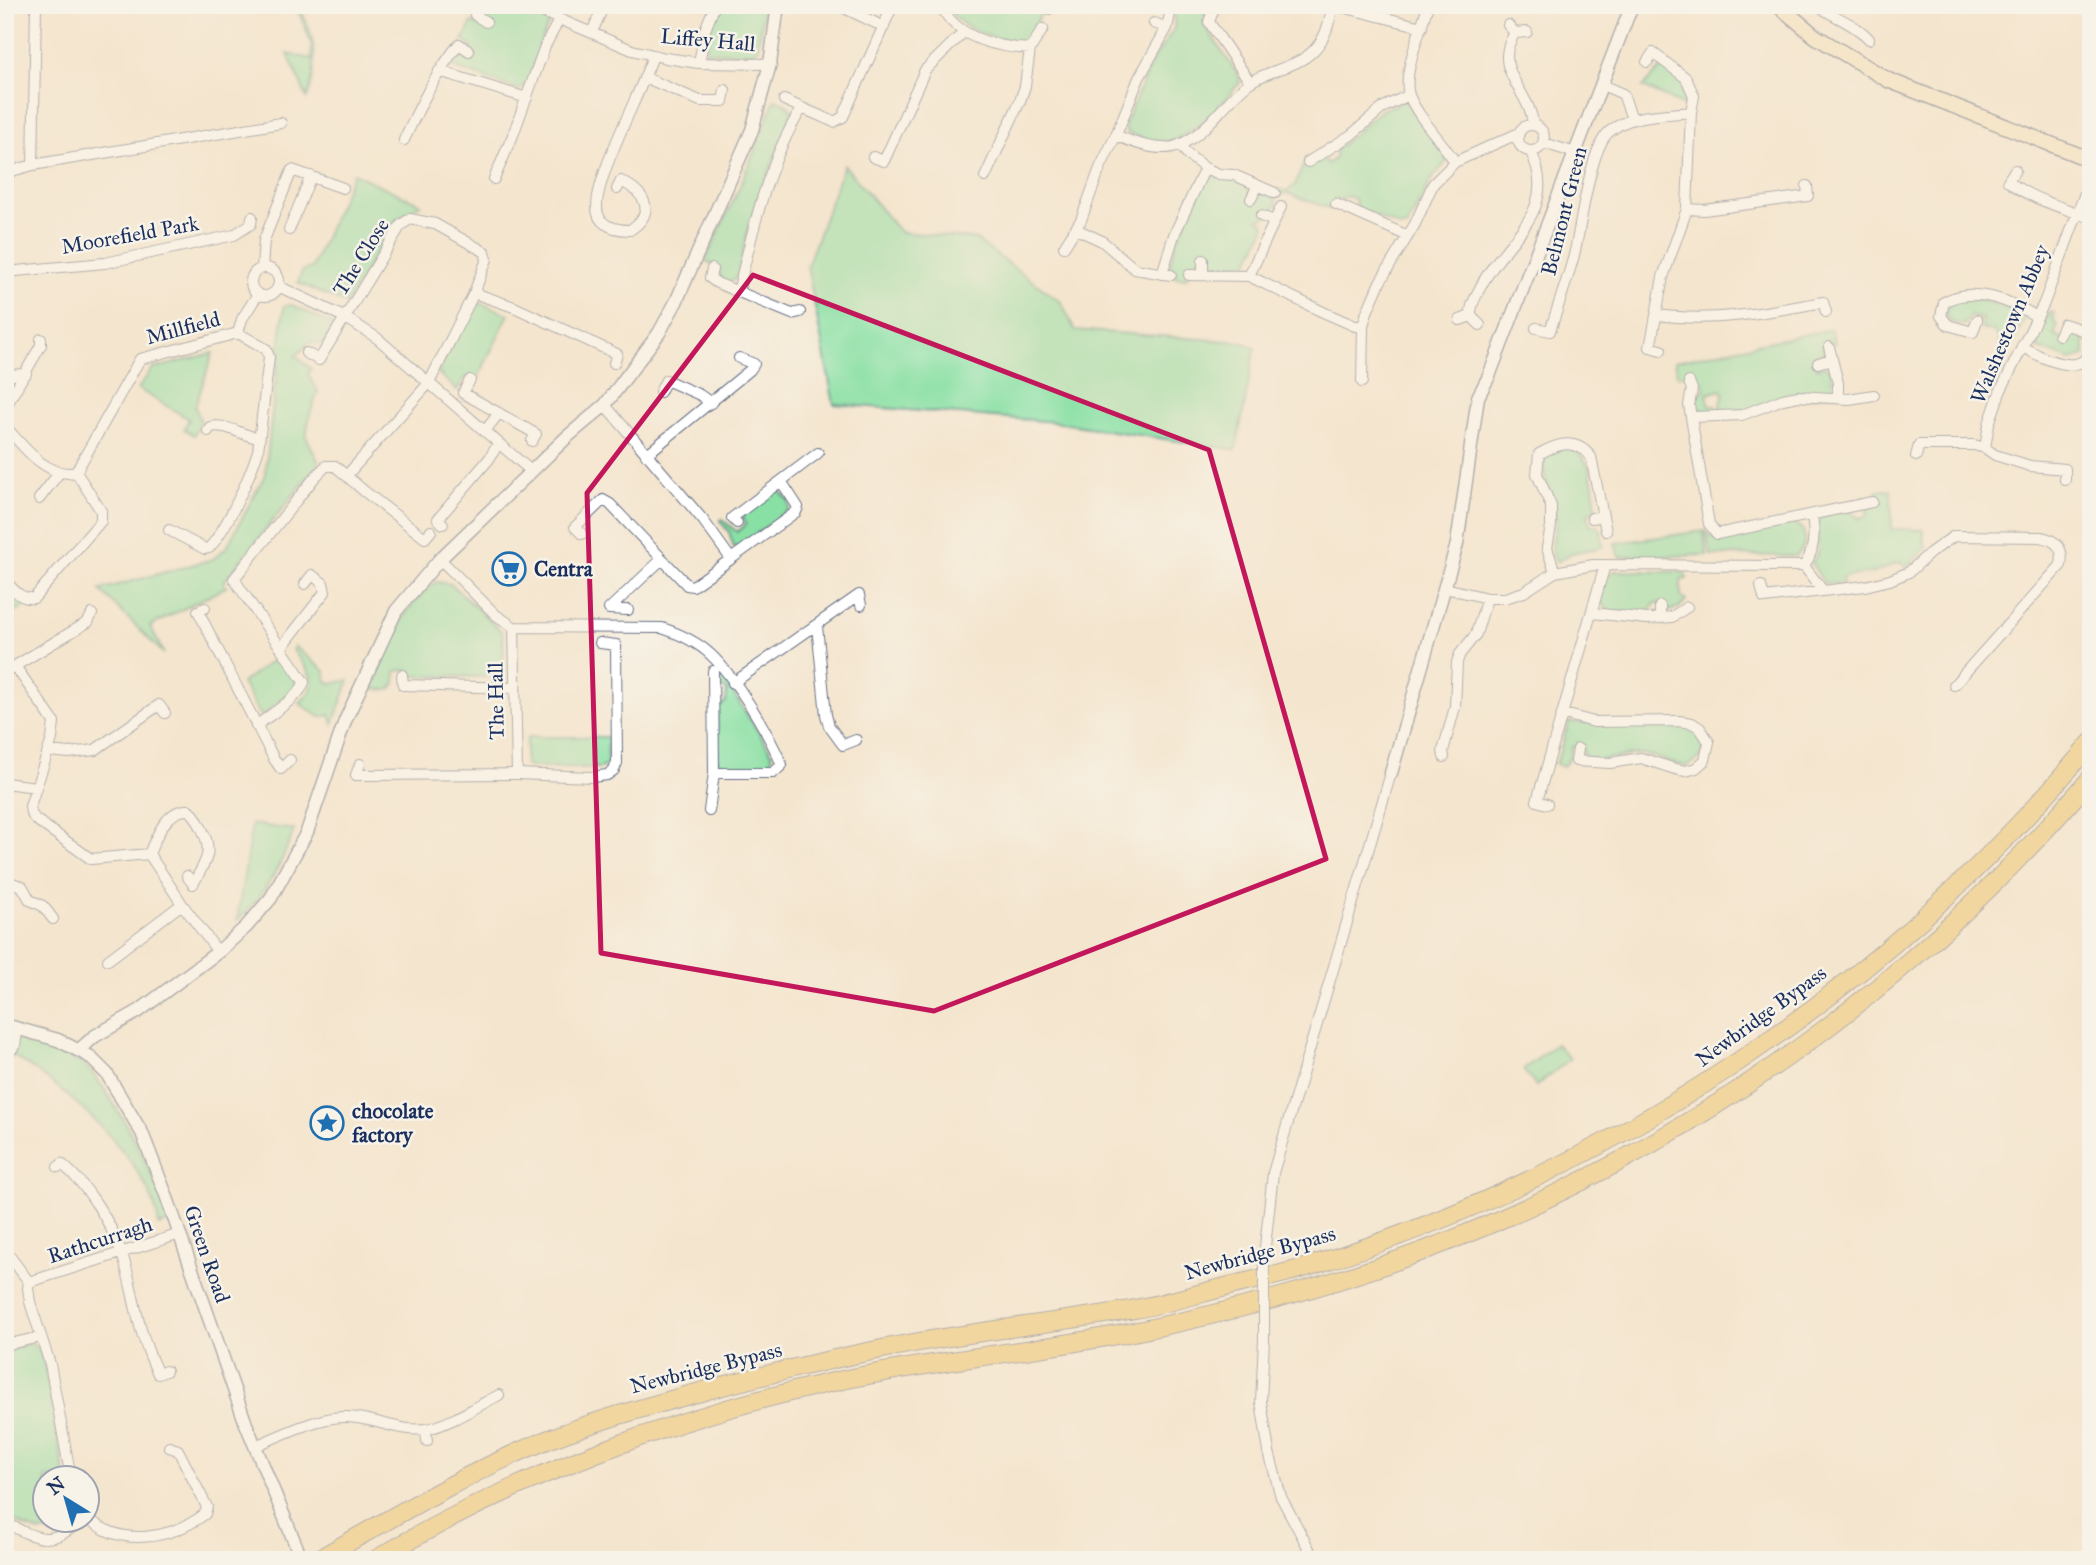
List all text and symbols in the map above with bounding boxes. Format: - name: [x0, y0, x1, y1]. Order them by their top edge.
- street label: Liffey Hall: [659, 23, 757, 57]
- street label: Belmont Green: [1535, 144, 1593, 278]
- street label: Moorefield Park: [59, 210, 201, 260]
- street label: The Close: [327, 213, 395, 300]
- street label: Walshestown Abbey: [1965, 240, 2056, 407]
- street label: Millfield: [143, 306, 223, 350]
- supermarket icon: Centra: [490, 550, 528, 588]
- place label: Centra: [534, 556, 594, 582]
- street label: The Hall: [482, 662, 510, 740]
- street label: Newbridge Bypass: [1690, 960, 1832, 1072]
- place label: chocolate factory: [351, 1098, 434, 1148]
- place icon: chocolate factory: [308, 1104, 346, 1142]
- street label: Green Road: [178, 1202, 236, 1307]
- street label: Rathcurragh: [44, 1211, 156, 1269]
- street label: Newbridge Bypass: [1181, 1220, 1339, 1286]
- street label: Newbridge Bypass: [627, 1337, 785, 1399]
- north arrow: [32, 1464, 102, 1534]
- text: N: [43, 1472, 69, 1500]

